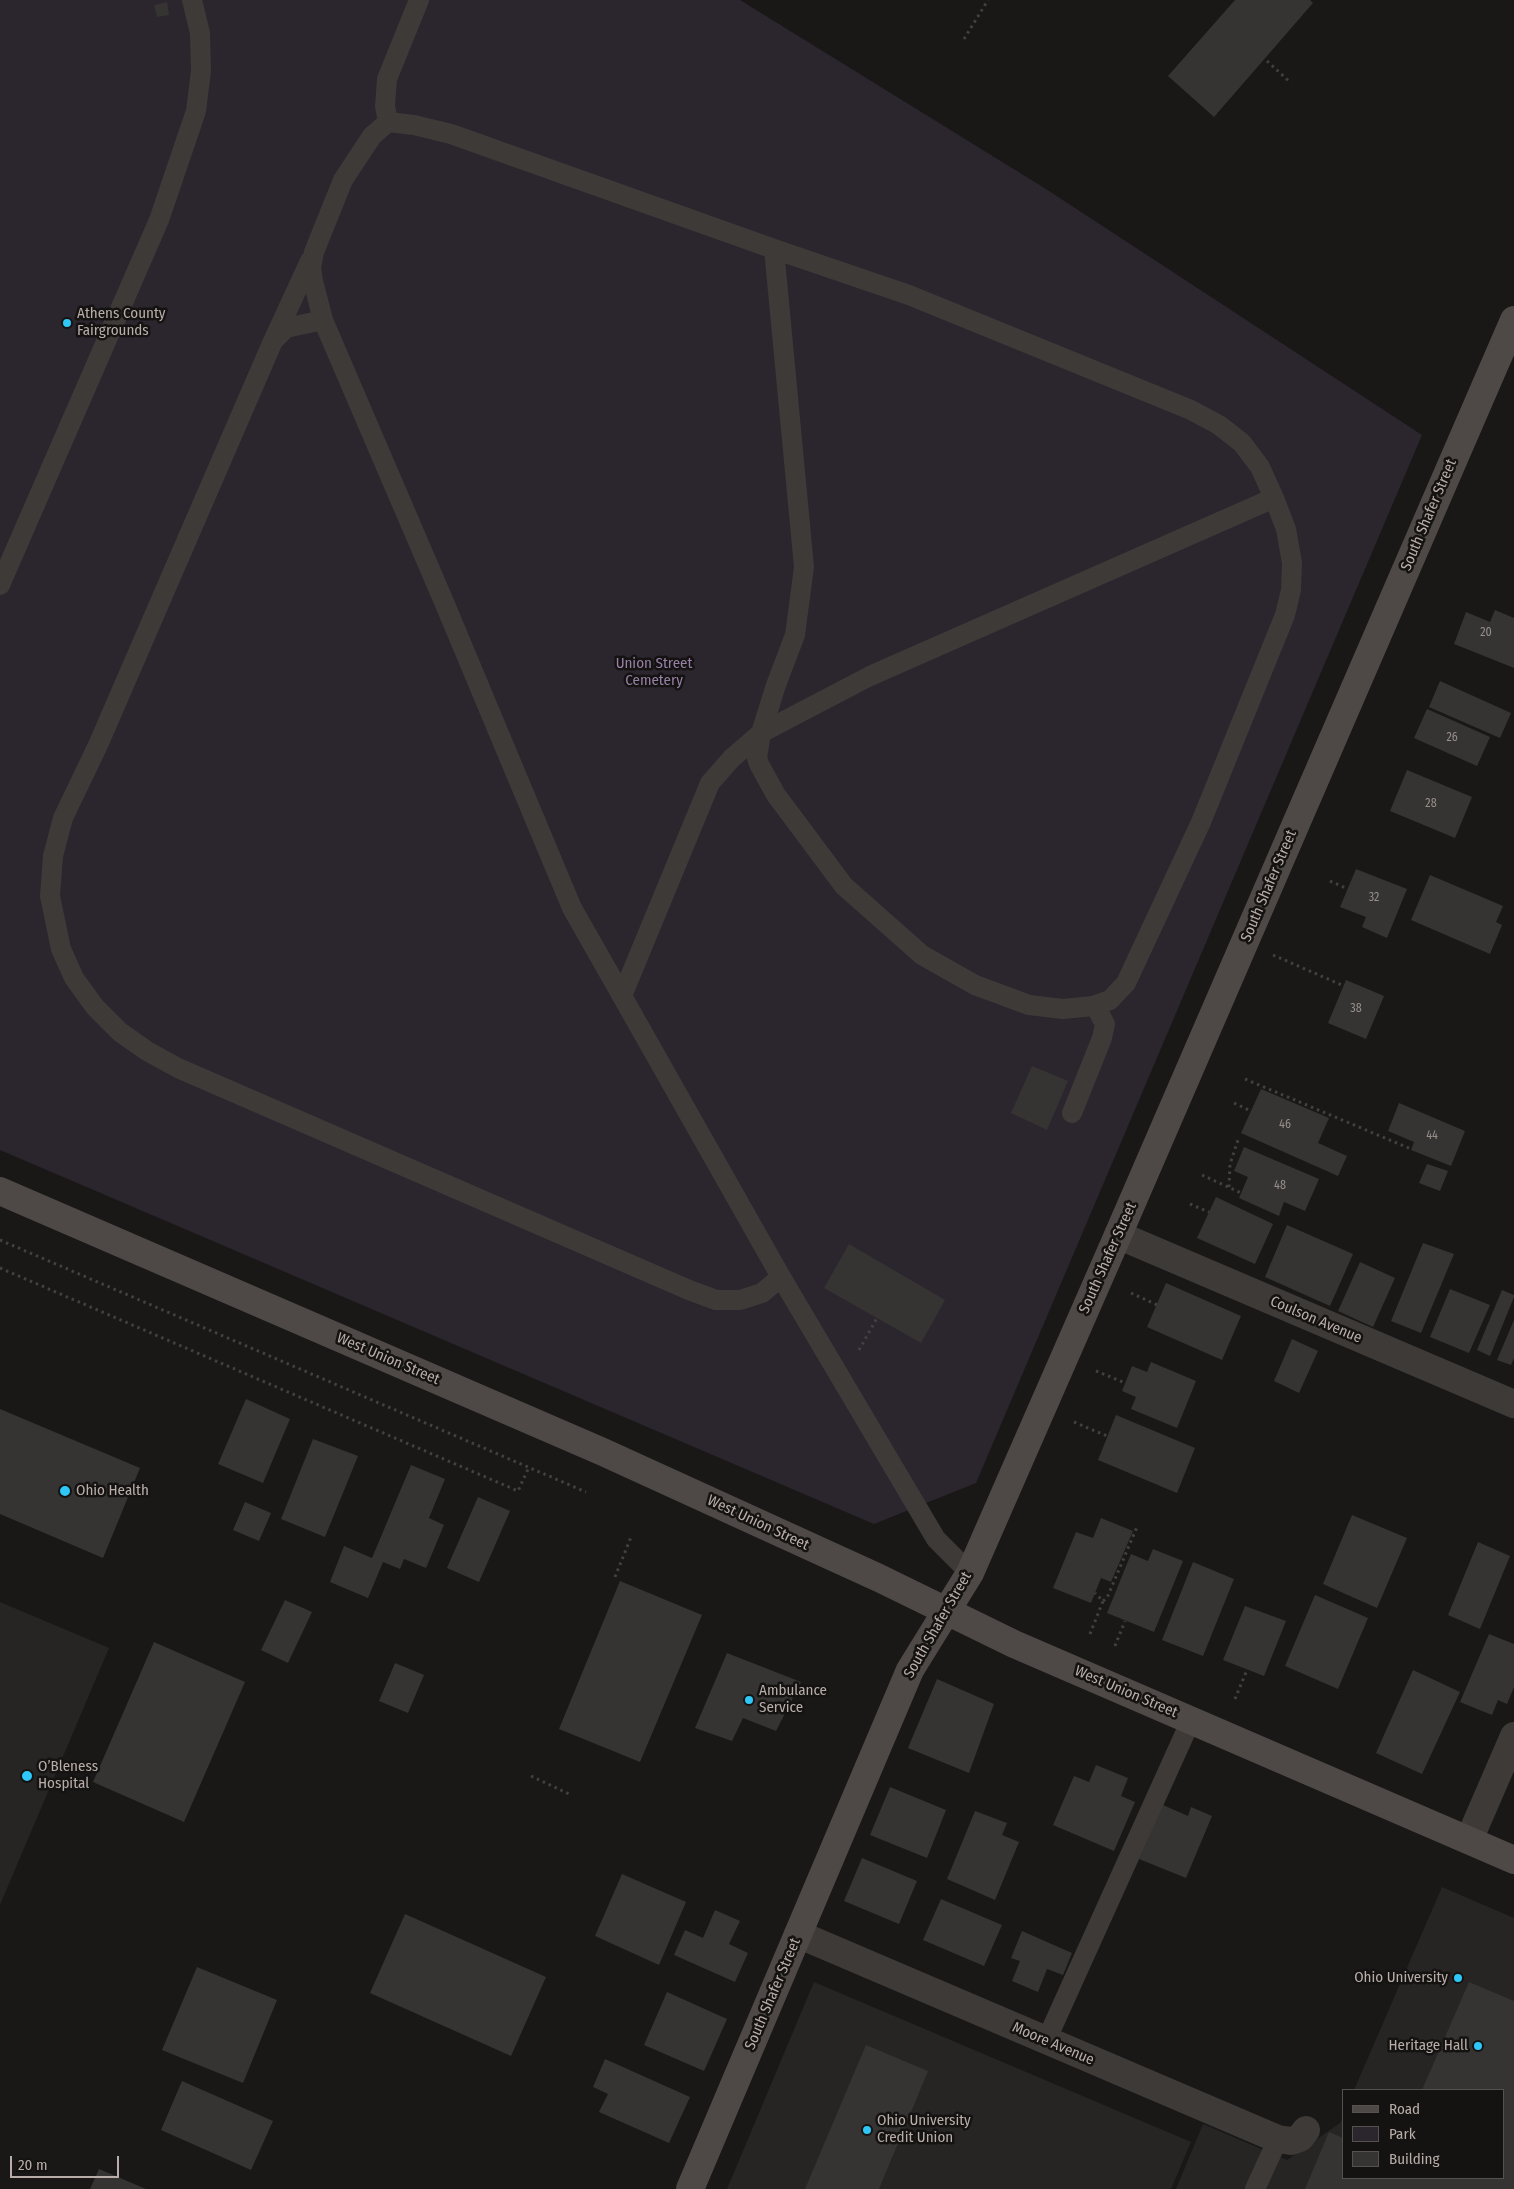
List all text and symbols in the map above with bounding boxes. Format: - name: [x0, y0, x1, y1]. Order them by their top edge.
- place label: Athens County Fairgrounds: [77, 305, 165, 340]
- marker: Athens County Fairgrounds: [61, 317, 73, 329]
- street label: South Shafer Street: [1397, 456, 1461, 574]
- house number: 20: [1480, 626, 1492, 640]
- park label: Union Street Cemetery: [616, 655, 692, 690]
- house number: 26: [1446, 731, 1458, 745]
- house number: 28: [1425, 797, 1437, 811]
- street label: South Shafer Street: [1237, 827, 1301, 945]
- house number: 32: [1369, 891, 1379, 905]
- house number: 38: [1350, 1002, 1362, 1016]
- house number: 46: [1279, 1118, 1291, 1132]
- house number: 44: [1426, 1129, 1438, 1143]
- house number: 48: [1274, 1179, 1286, 1193]
- street label: South Shafer Street: [1075, 1200, 1141, 1316]
- street label: Coulson Avenue: [1267, 1293, 1365, 1347]
- street label: West Union Street: [334, 1329, 442, 1389]
- place label: Ohio Health: [76, 1482, 149, 1500]
- marker: Ohio Health: [58, 1484, 72, 1498]
- street label: West Union Street: [704, 1492, 812, 1554]
- street label: South Shafer Street: [900, 1569, 976, 1681]
- street label: West Union Street: [1072, 1662, 1180, 1722]
- place label: Ambulance Service: [759, 1682, 827, 1717]
- marker: Ambulance Service: [743, 1694, 755, 1706]
- place label: O’Bleness Hospital: [38, 1758, 98, 1793]
- marker: O’Bleness Hospital: [20, 1769, 34, 1783]
- street label: South Shafer Street: [741, 1935, 805, 2053]
- place label: Ohio University: [1354, 1969, 1448, 1987]
- marker: Ohio University: [1452, 1972, 1464, 1984]
- street label: Moore Avenue: [1009, 2019, 1097, 2069]
- place label: Heritage Hall: [1389, 2037, 1468, 2055]
- marker: Heritage Hall: [1472, 2040, 1484, 2052]
- legend: [1342, 2089, 1504, 2179]
- text: Road: [1389, 2100, 1420, 2118]
- place label: Ohio University Credit Union: [877, 2112, 971, 2147]
- marker: Ohio University Credit Union: [861, 2124, 873, 2136]
- text: Park: [1389, 2125, 1416, 2143]
- scale bar: [12, 2146, 121, 2178]
- text: Building: [1389, 2150, 1440, 2168]
- text: 20 m: [18, 2156, 48, 2174]

